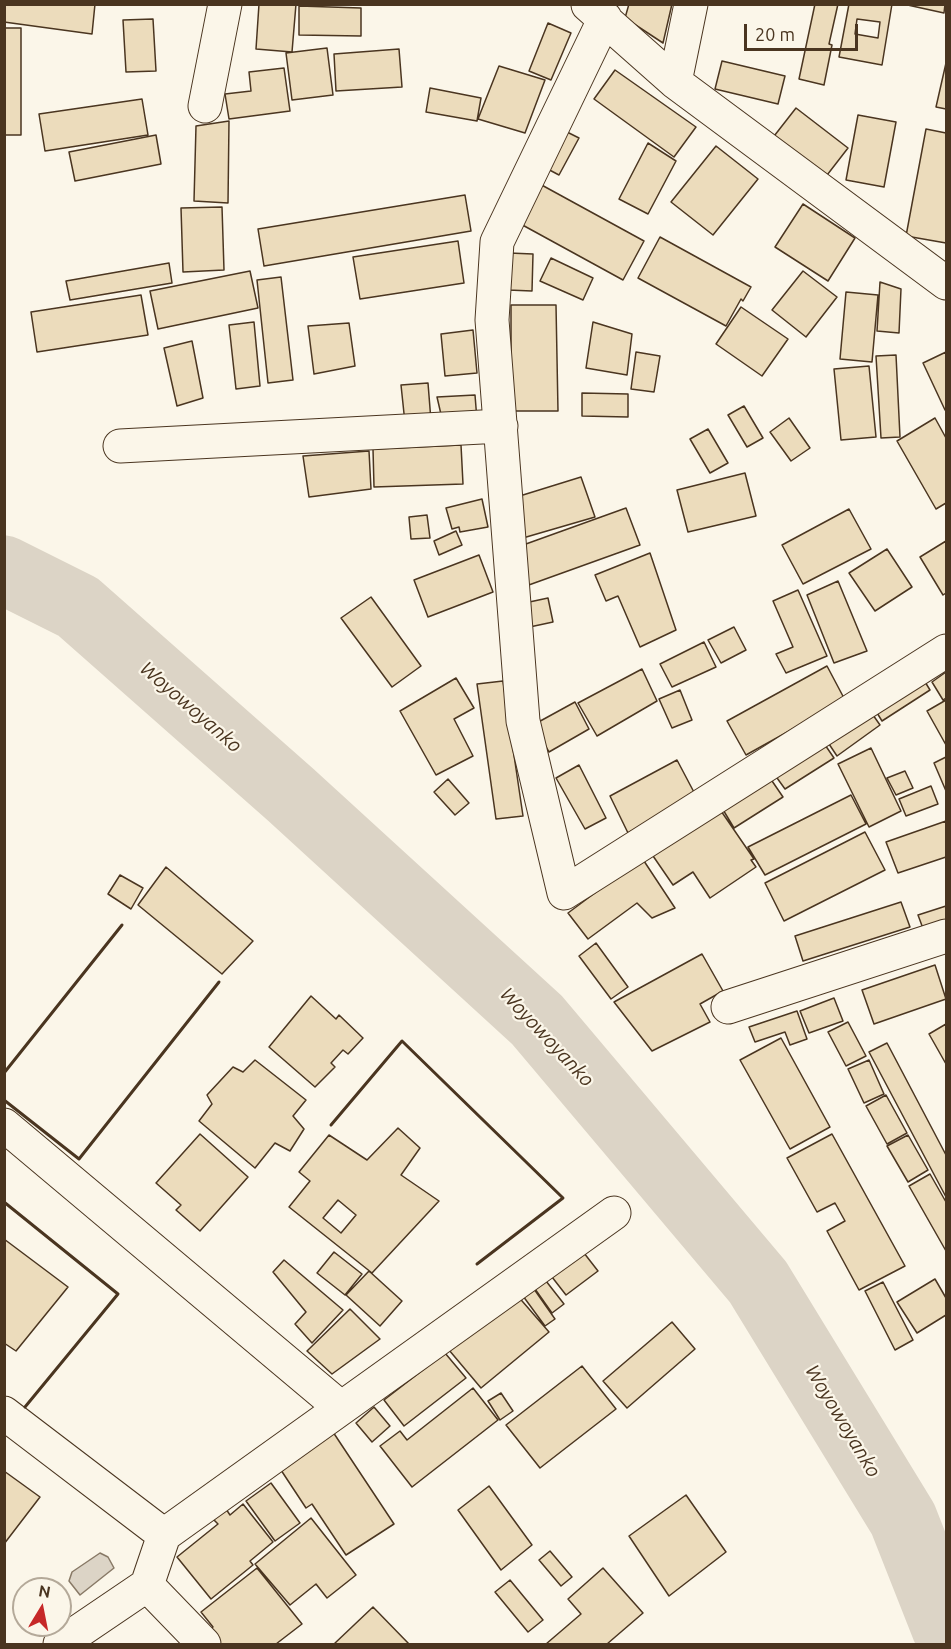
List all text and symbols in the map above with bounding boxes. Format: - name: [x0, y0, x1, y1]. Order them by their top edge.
- scale bar: [747, 12, 861, 50]
- text: 20 m: [755, 24, 795, 44]
- water label: Woyowoyanko: [135, 656, 247, 758]
- water label: Woyowoyanko: [495, 982, 599, 1092]
- water label: Woyowoyanko: [800, 1361, 886, 1481]
- north arrow: [12, 1577, 72, 1637]
- text: N: [37, 1581, 52, 1601]

